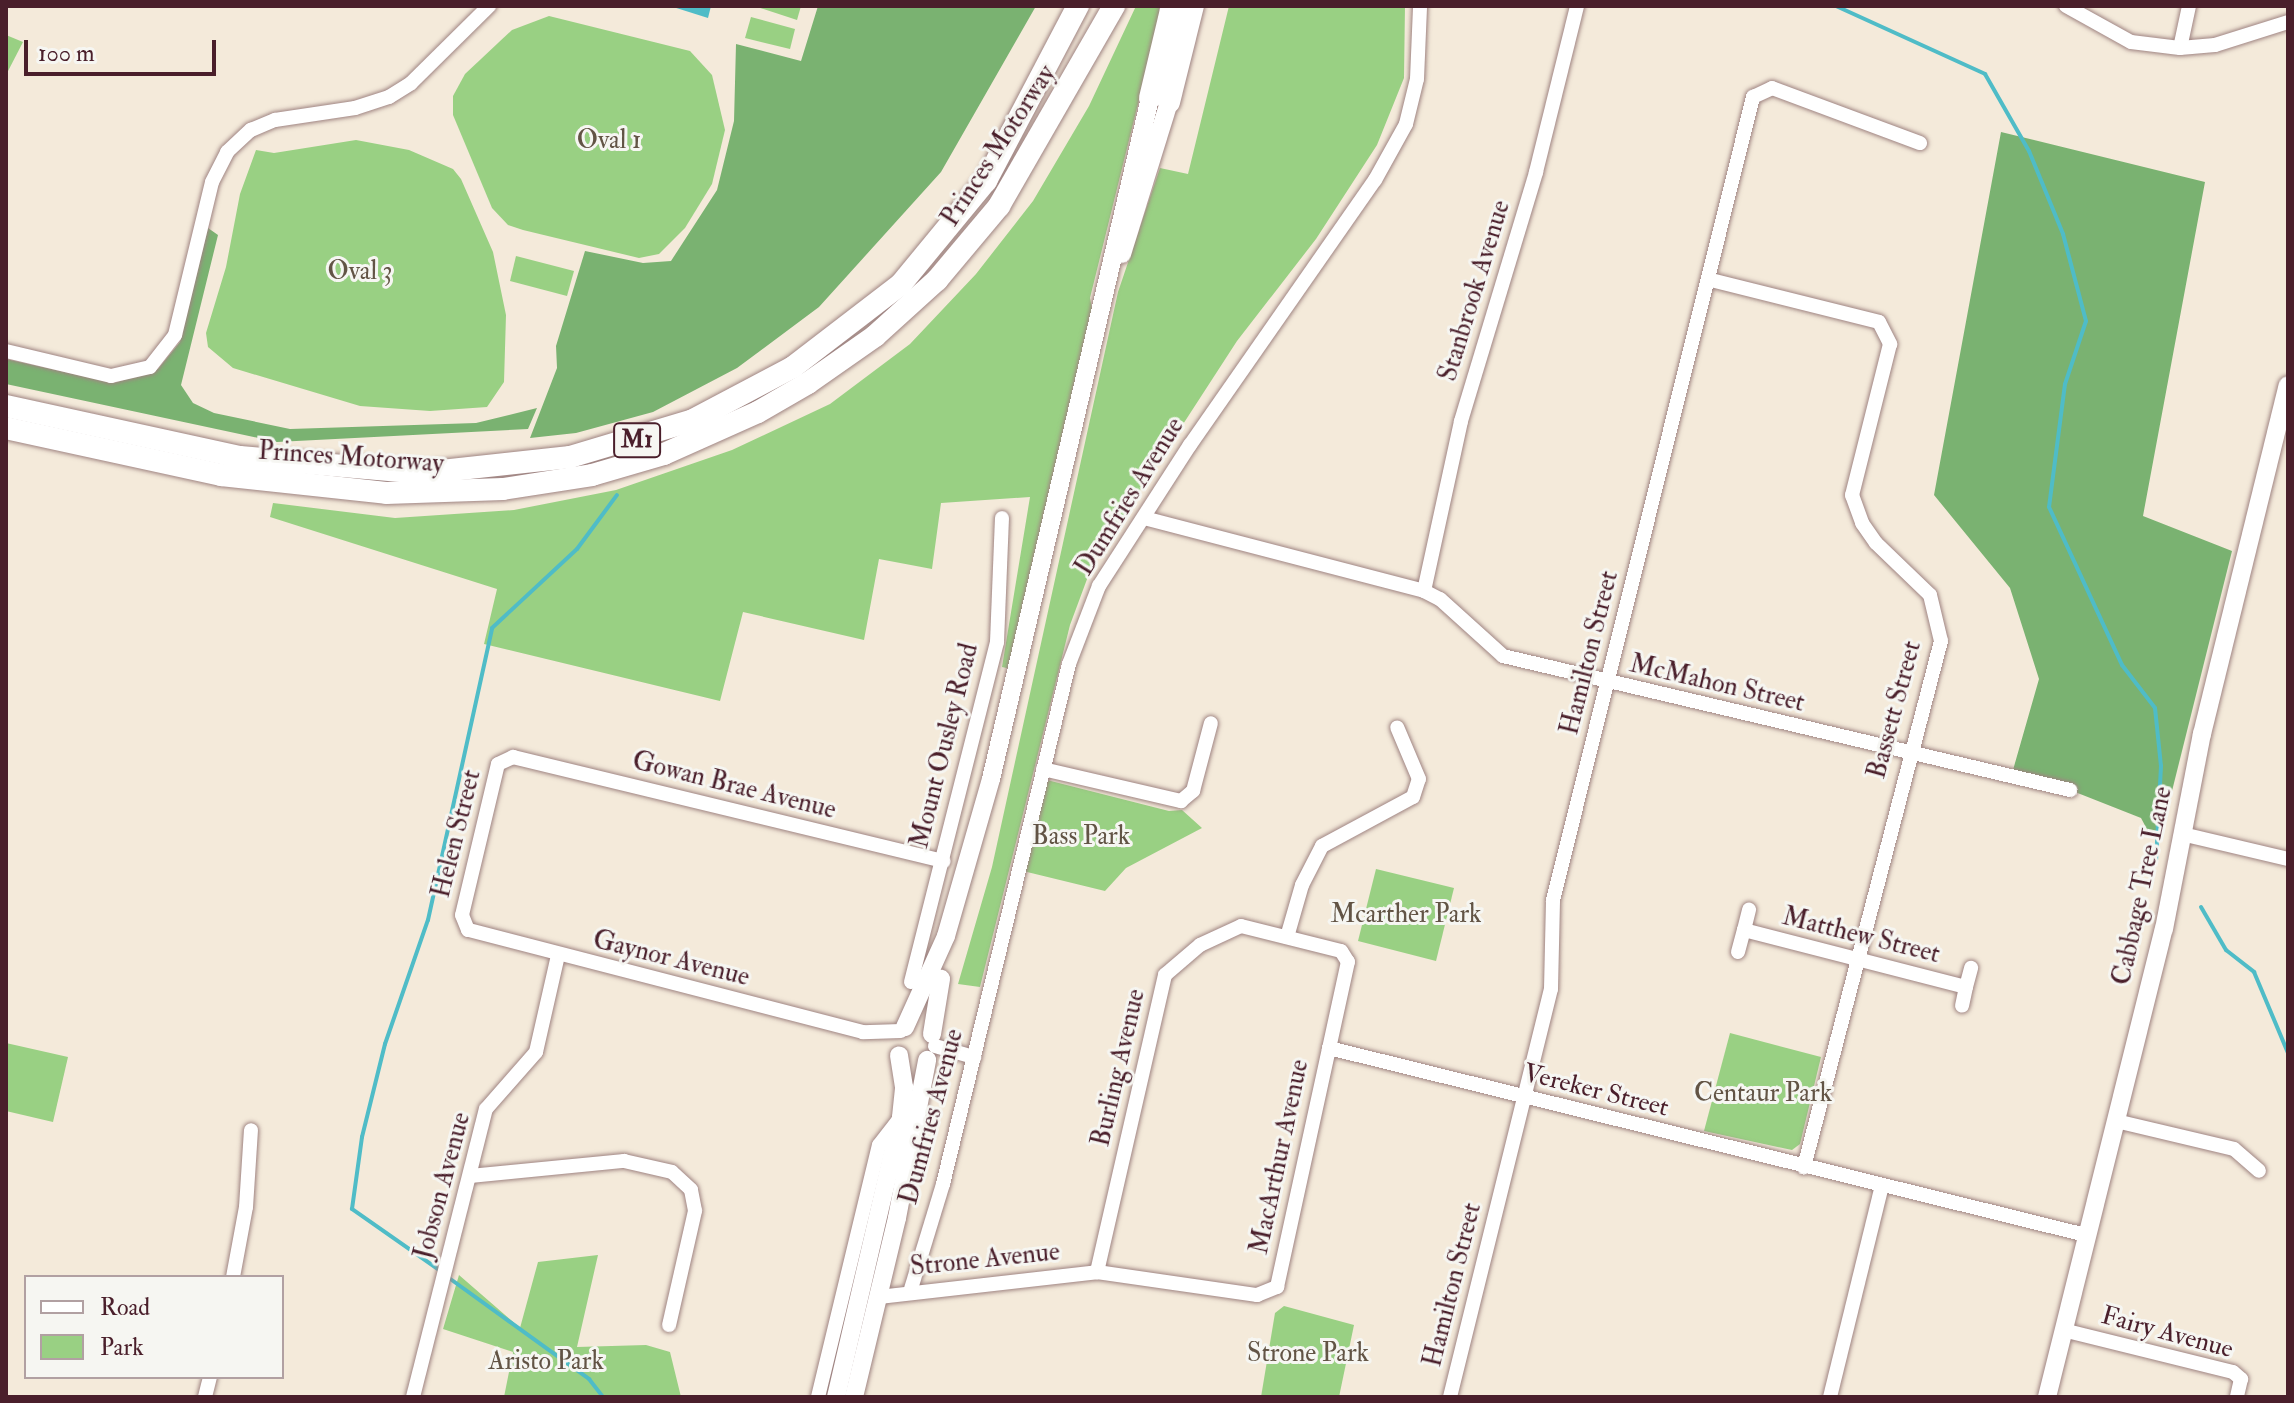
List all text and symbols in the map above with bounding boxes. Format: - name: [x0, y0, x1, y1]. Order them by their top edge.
- scale bar: [28, 24, 220, 74]
- text: 100 m: [38, 38, 95, 69]
- street label: Princes Motorway: [935, 59, 1063, 233]
- park label: Oval 1: [577, 125, 641, 157]
- street label: Stanbrook Avenue: [1433, 197, 1517, 385]
- park label: Oval 3: [327, 256, 393, 288]
- street label: Dumfries Avenue: [1069, 412, 1191, 582]
- road number: M1: [613, 420, 661, 460]
- street label: Princes Motorway: [257, 436, 445, 480]
- street label: Hamilton Street: [1555, 568, 1625, 738]
- street label: Bassett Street: [1862, 638, 1928, 782]
- street label: Mount Ousley Road: [904, 640, 986, 852]
- street label: McMahon Street: [1627, 649, 1807, 719]
- street label: Gowan Brae Avenue: [629, 746, 839, 826]
- street label: Helen Street: [426, 767, 488, 901]
- street label: Cabbage Tree Lane: [2107, 784, 2179, 988]
- park label: Bass Park: [1032, 821, 1130, 853]
- park label: Mcarther Park: [1331, 899, 1481, 931]
- street label: Matthew Street: [1779, 901, 1943, 971]
- street label: Gaynor Avenue: [590, 925, 752, 993]
- street label: Burling Avenue: [1086, 986, 1152, 1150]
- street label: Dumfries Avenue: [894, 1026, 970, 1208]
- street label: MacArthur Avenue: [1244, 1057, 1316, 1257]
- street label: Vereker Street: [1520, 1058, 1672, 1124]
- park label: Centaur Park: [1694, 1078, 1832, 1110]
- street label: Jobson Avenue: [408, 1109, 478, 1263]
- street label: Hamilton Street: [1418, 1200, 1488, 1370]
- street label: Strone Avenue: [909, 1237, 1061, 1283]
- legend: [24, 1275, 284, 1379]
- text: Road: [100, 1292, 150, 1323]
- street label: Fairy Avenue: [2098, 1300, 2236, 1366]
- text: Park: [100, 1332, 144, 1363]
- park label: Strone Park: [1247, 1338, 1369, 1370]
- park label: Aristo Park: [488, 1346, 604, 1378]

